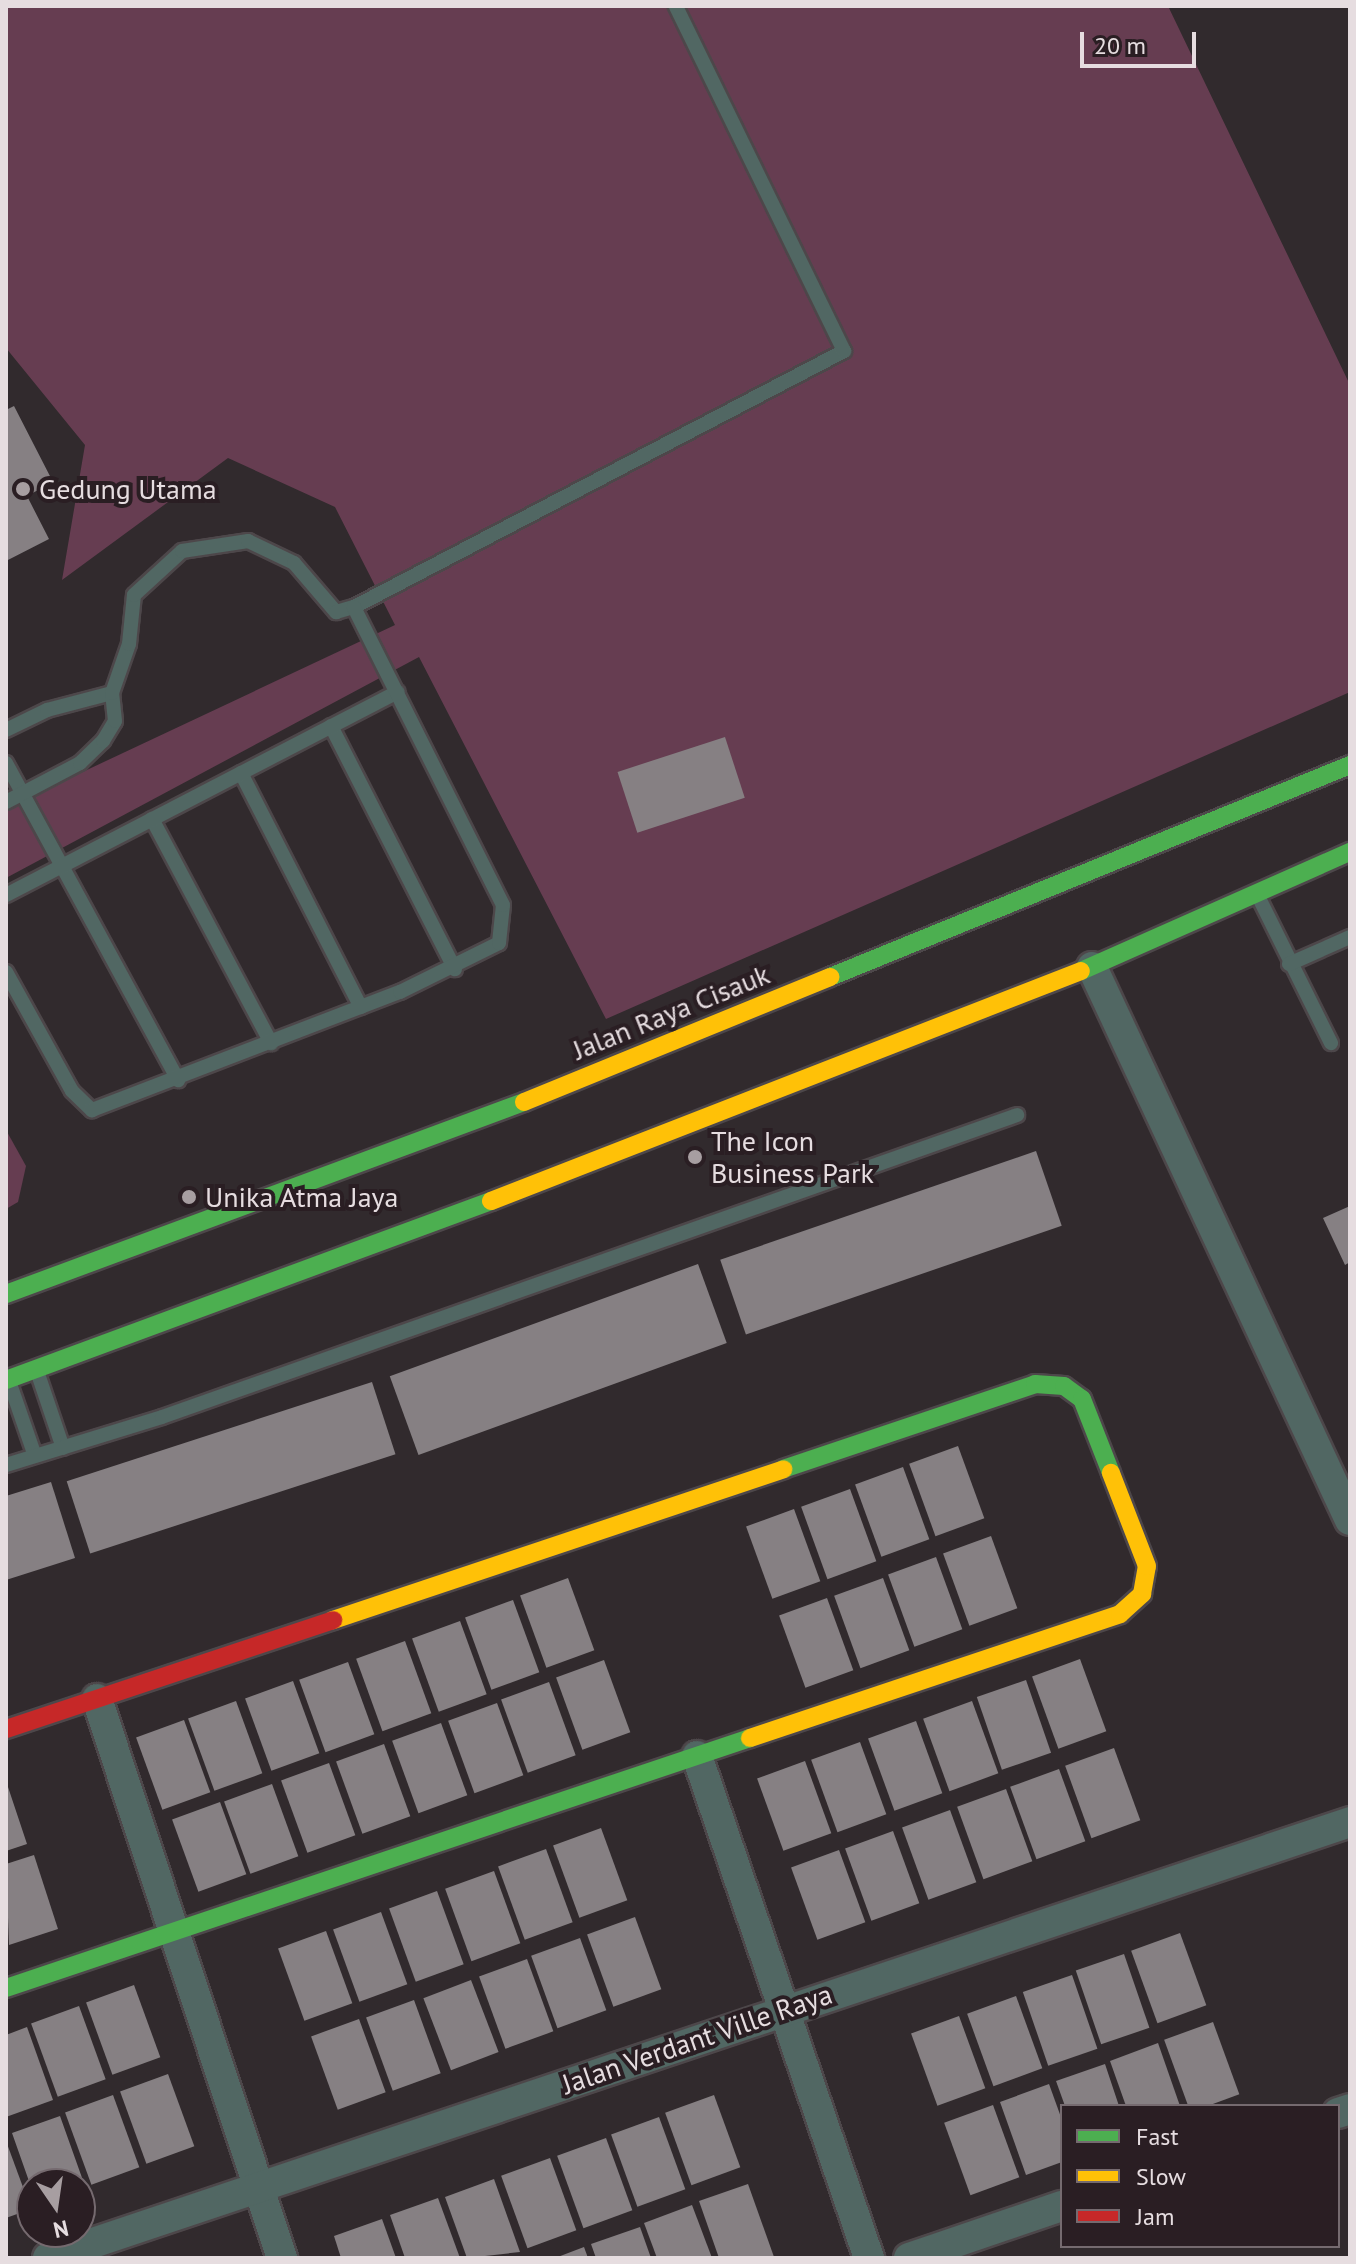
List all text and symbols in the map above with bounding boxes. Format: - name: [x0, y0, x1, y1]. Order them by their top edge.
- scale bar: [1084, 16, 1200, 66]
- text: 20 m: [1094, 30, 1146, 61]
- place label: Gedung Utama: [39, 472, 217, 506]
- marker: Gedung Utama: [14, 480, 32, 498]
- street label: Jalan Raya Cisauk: [568, 957, 774, 1067]
- place label: The Icon Business Park: [711, 1124, 874, 1190]
- marker: The Icon Business Park: [686, 1148, 704, 1166]
- place label: Unika Atma Jaya: [205, 1180, 399, 1214]
- marker: Unika Atma Jaya: [180, 1188, 198, 1206]
- street label: Jalan Verdant Ville Raya: [557, 1977, 837, 2101]
- legend: [1060, 2104, 1340, 2248]
- text: Fast: [1136, 2121, 1179, 2152]
- text: Slow: [1136, 2161, 1186, 2192]
- north arrow: [16, 2168, 96, 2248]
- text: Jam: [1136, 2201, 1174, 2232]
- text: N: [51, 2214, 71, 2245]

